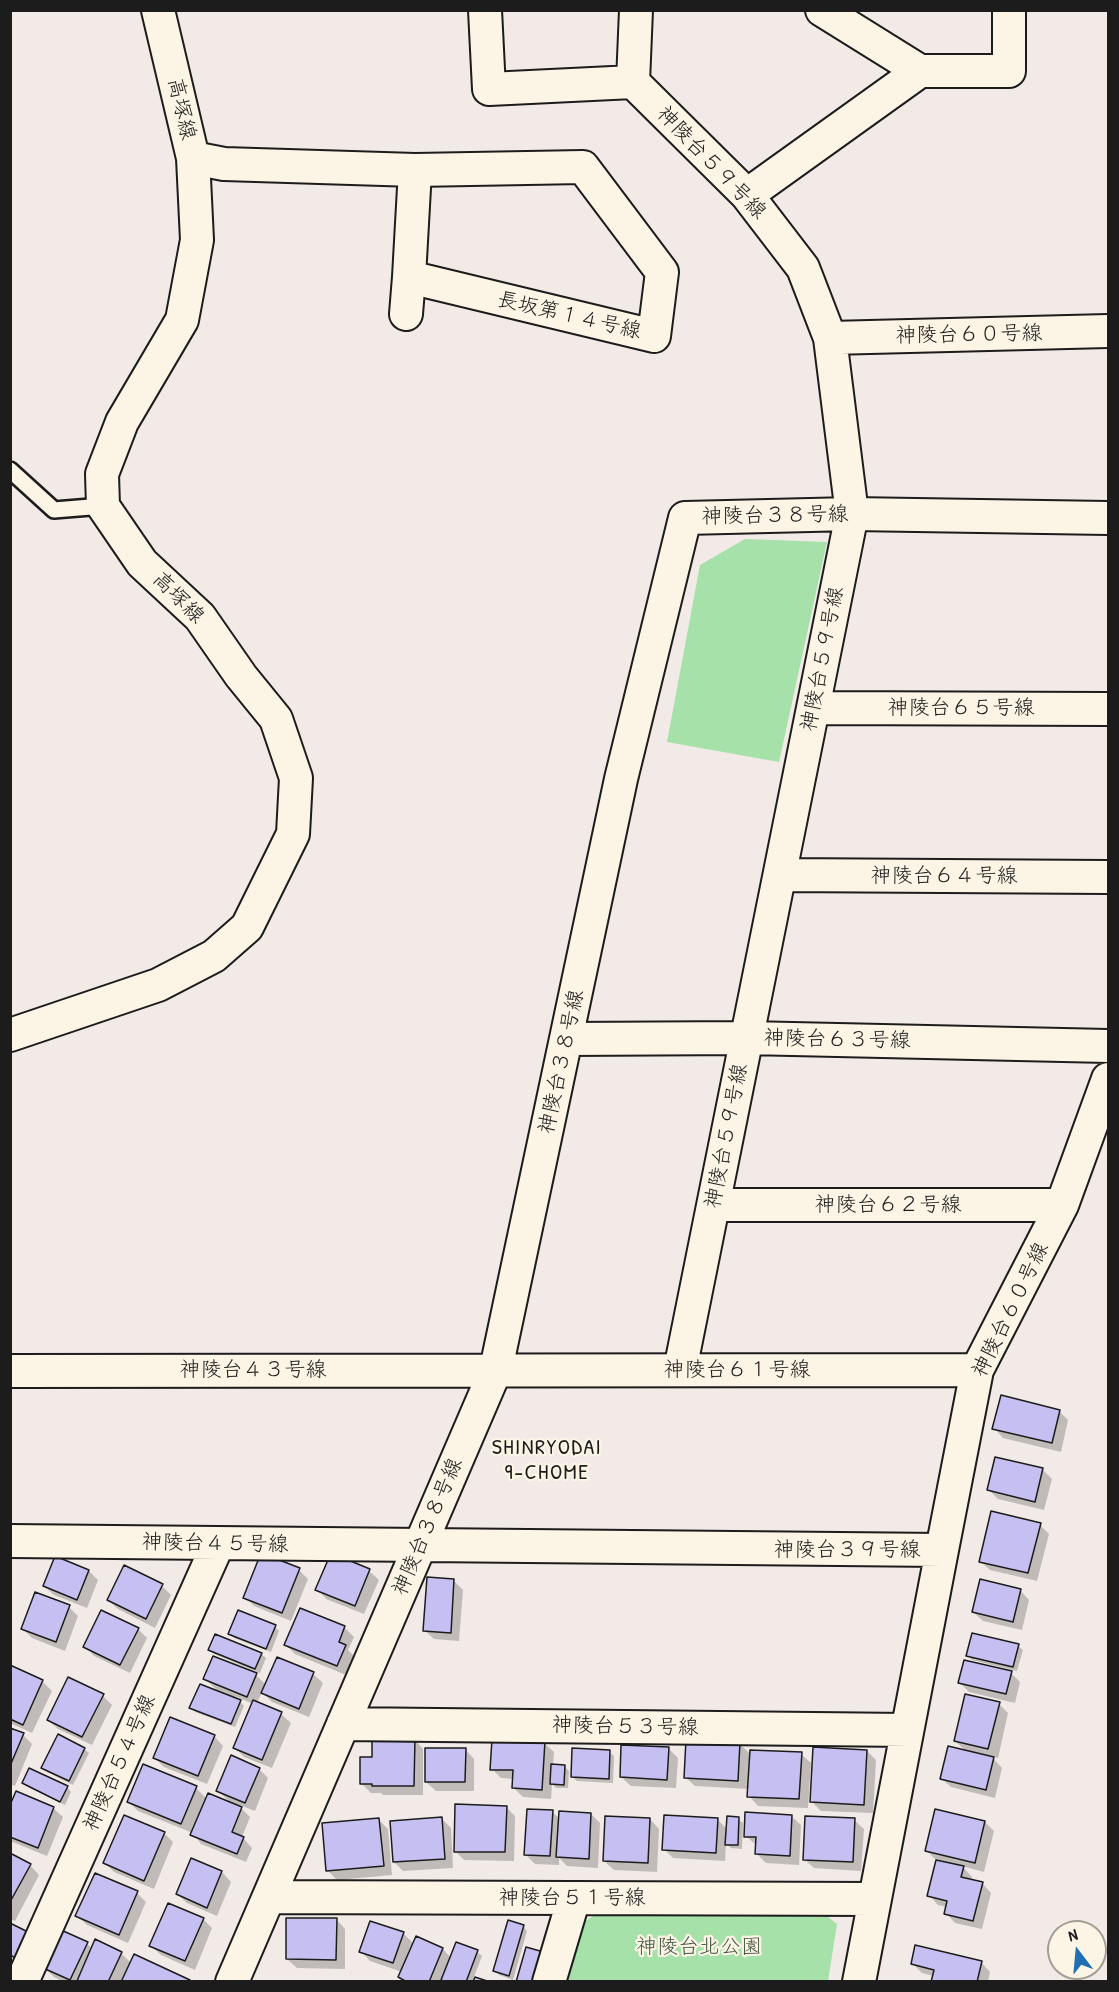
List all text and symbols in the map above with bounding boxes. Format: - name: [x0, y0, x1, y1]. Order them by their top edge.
- street label: 高塚線: [162, 75, 200, 143]
- street label: 神陵台５９号線: [651, 101, 771, 225]
- street label: 長坂第１４号線: [495, 287, 643, 345]
- street label: 神陵台６０号線: [895, 321, 1043, 349]
- street label: 神陵台３８号線: [701, 502, 849, 530]
- street label: 高塚線: [147, 567, 209, 629]
- street label: 神陵台５９号線: [797, 584, 849, 734]
- street label: 神陵台６５号線: [888, 695, 1034, 721]
- street label: 神陵台６４号線: [871, 863, 1017, 889]
- street label: 神陵台３８号線: [534, 987, 590, 1137]
- street label: 神陵台６３号線: [763, 1026, 911, 1054]
- street label: 神陵台５９号線: [701, 1061, 753, 1211]
- street label: 神陵台６２号線: [815, 1192, 961, 1218]
- street label: 神陵台６０号線: [967, 1238, 1055, 1382]
- street label: 神陵台４３号線: [180, 1357, 326, 1383]
- street label: 神陵台６１号線: [664, 1357, 810, 1383]
- district label: SHINRYODAI 9-CHOME: [492, 1435, 602, 1486]
- street label: 神陵台３８号線: [388, 1454, 468, 1600]
- street label: 神陵台４５号線: [141, 1530, 289, 1558]
- street label: 神陵台３９号線: [774, 1537, 920, 1563]
- street label: 神陵台５４号線: [79, 1691, 161, 1835]
- street label: 神陵台５３号線: [551, 1713, 699, 1741]
- street label: 神陵台５１号線: [499, 1885, 645, 1911]
- north arrow: [1047, 1920, 1107, 1980]
- text: N: [1065, 1923, 1080, 1946]
- park label: 神陵台北公園: [636, 1934, 762, 1960]

